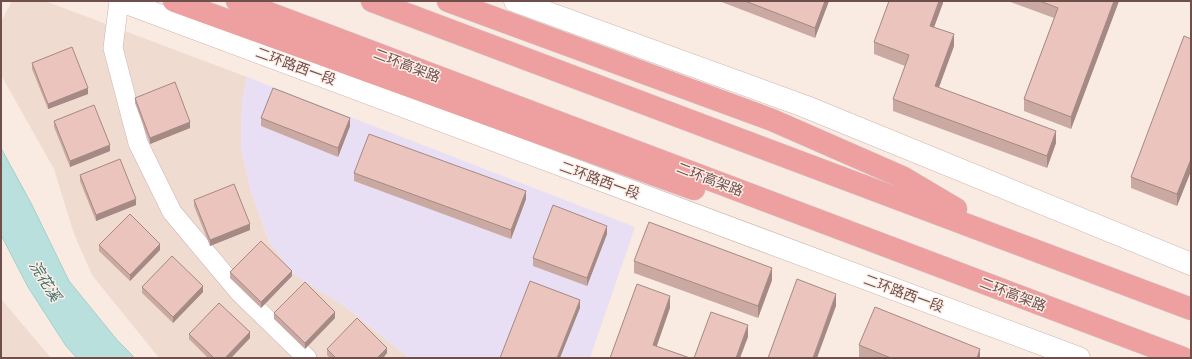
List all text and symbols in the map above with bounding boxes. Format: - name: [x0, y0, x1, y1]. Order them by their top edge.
- street label: 二环路西一段: [254, 44, 338, 88]
- street label: 二环高架路: [371, 45, 443, 85]
- street label: 二环路西一段: [558, 158, 642, 202]
- street label: 二环高架路: [674, 159, 746, 199]
- water label: 浣花溪: [25, 257, 66, 307]
- street label: 二环路西一段: [862, 271, 946, 315]
- street label: 二环高架路: [977, 274, 1049, 314]

